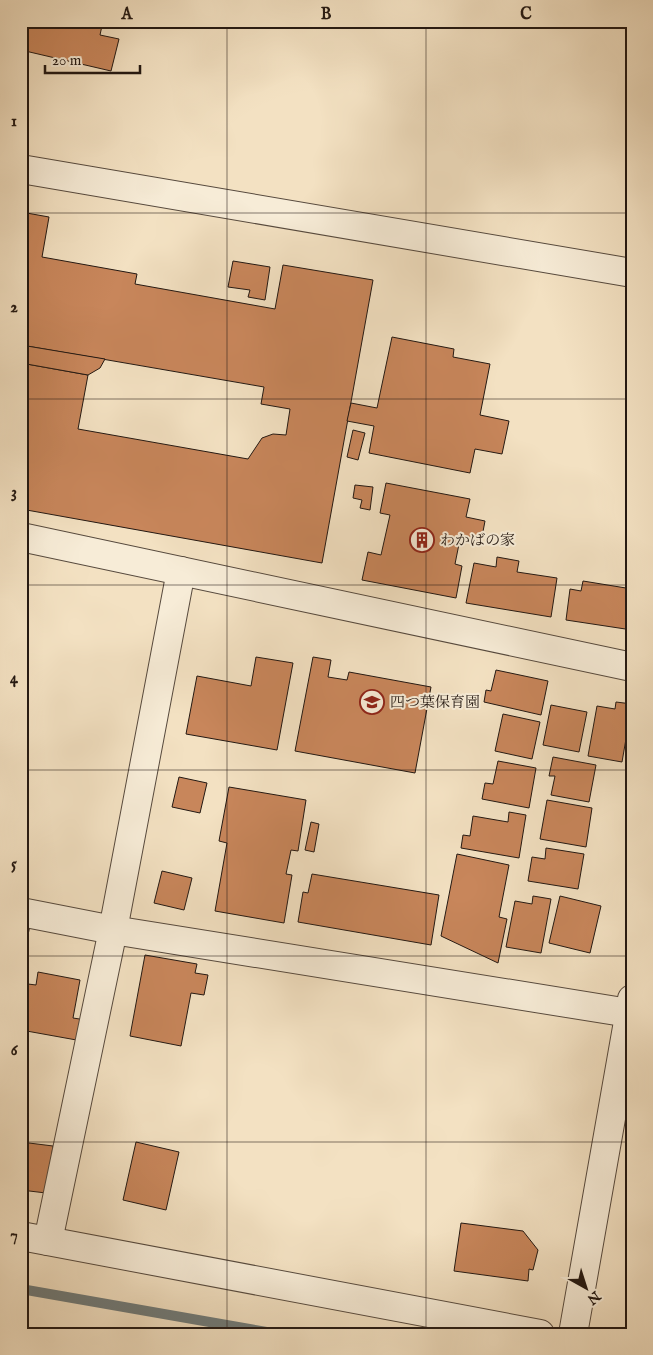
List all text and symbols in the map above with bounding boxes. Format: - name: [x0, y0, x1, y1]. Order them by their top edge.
- text: A: [121, 5, 134, 25]
- text: B: [321, 5, 332, 25]
- text: C: [520, 5, 532, 25]
- scale bar: [45, 42, 140, 74]
- text: 20 m: [52, 51, 82, 70]
- text: 1: [11, 112, 17, 132]
- text: 2: [10, 298, 18, 318]
- text: 3: [11, 483, 17, 503]
- building icon: わかばの家: [409, 527, 435, 553]
- place label: わかばの家: [440, 531, 515, 550]
- text: 4: [10, 669, 19, 689]
- school or university icon: 四つ葉保育園: [359, 689, 385, 715]
- place label: 四つ葉保育園: [390, 693, 480, 712]
- text: 5: [11, 855, 17, 875]
- text: 6: [11, 1041, 19, 1061]
- text: 7: [10, 1226, 18, 1246]
- north arrow: [560, 1262, 610, 1312]
- text: N: [583, 1286, 605, 1308]

